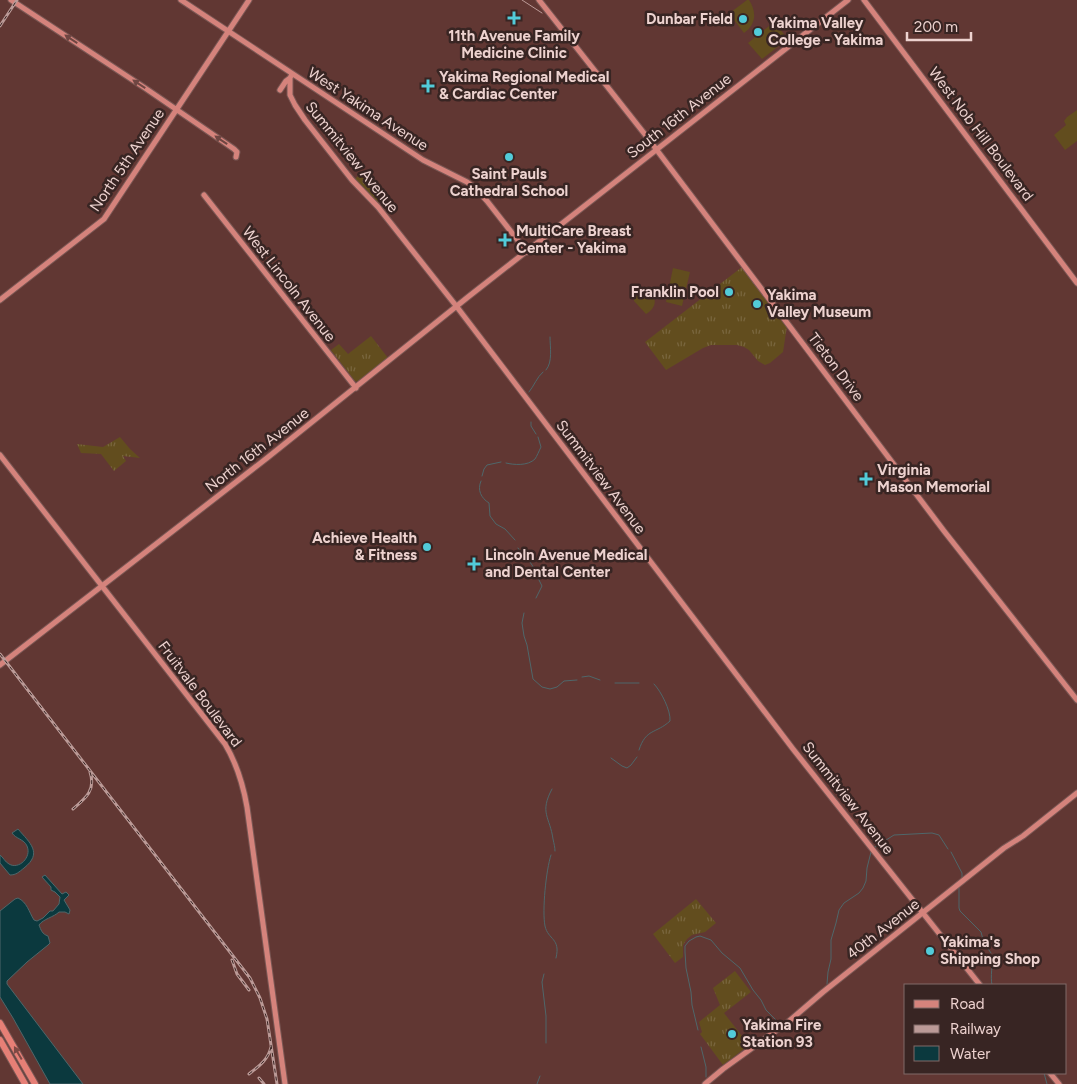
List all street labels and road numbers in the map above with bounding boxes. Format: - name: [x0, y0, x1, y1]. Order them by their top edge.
- street label: West Yakima Avenue: [304, 63, 432, 155]
- street label: West Nob Hill Boulevard: [925, 64, 1037, 204]
- street label: South 16th Avenue: [623, 70, 735, 162]
- street label: Summitview Avenue: [302, 98, 402, 216]
- street label: North 5th Avenue: [86, 105, 168, 215]
- street label: West Lincoln Avenue: [239, 223, 339, 345]
- street label: Tieton Drive: [804, 329, 868, 405]
- street label: North 16th Avenue: [202, 404, 312, 496]
- street label: Summitview Avenue: [552, 417, 650, 537]
- street label: Fruitvale Boulevard: [154, 638, 246, 750]
- street label: Summitview Avenue: [799, 738, 897, 858]
- street label: 40th Avenue: [843, 895, 923, 963]

